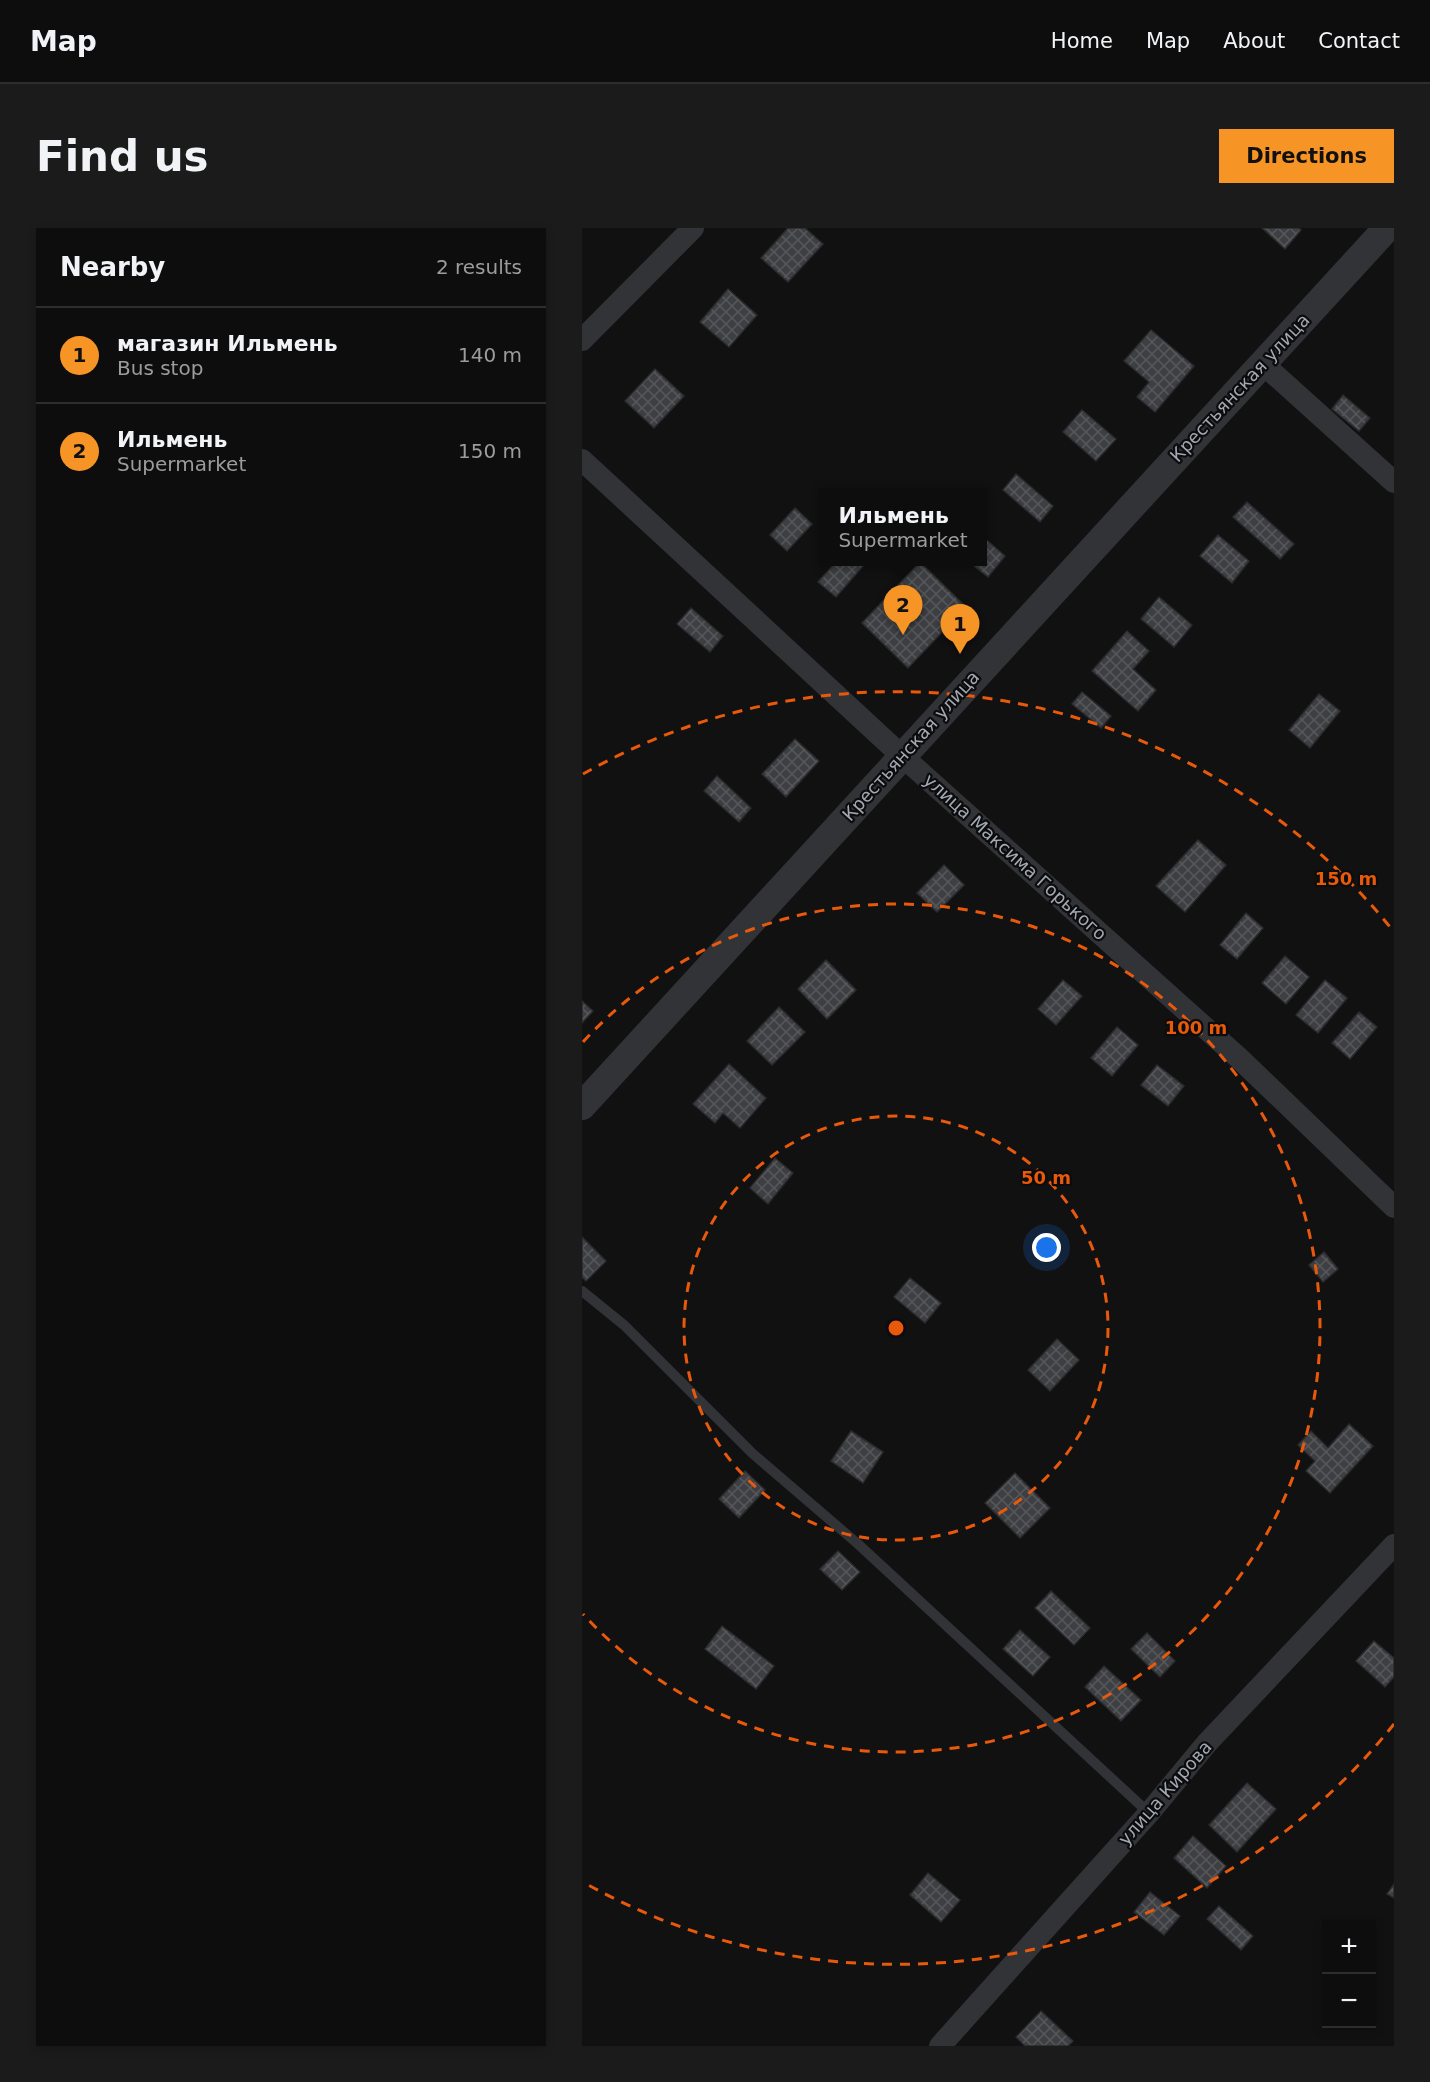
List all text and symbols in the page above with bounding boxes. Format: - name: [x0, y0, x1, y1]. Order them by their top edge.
- text: Map: [30, 25, 97, 58]
- text: Home: [1051, 29, 1113, 53]
- text: Map: [1146, 29, 1190, 53]
- text: About: [1223, 29, 1285, 53]
- text: Contact: [1318, 29, 1400, 53]
- button: Directions: [1219, 129, 1394, 183]
- text: Find us: [36, 132, 209, 181]
- text: Nearby: [60, 252, 165, 282]
- text: 2 results: [436, 255, 522, 279]
- street label: Крестьянская улица: [1166, 309, 1314, 466]
- text: магазин Ильмень: [117, 331, 338, 356]
- text: 1: [73, 343, 86, 367]
- text: 140 m: [458, 343, 522, 367]
- text: Bus stop: [117, 356, 203, 380]
- text: Ильмень: [117, 427, 227, 452]
- text: 2: [73, 439, 86, 463]
- text: 150 m: [458, 439, 522, 463]
- text: Supermarket: [117, 452, 246, 476]
- popup: [819, 488, 987, 566]
- text: Ильмень: [838, 503, 949, 528]
- text: Supermarket: [838, 528, 968, 552]
- pin: 2: [884, 586, 922, 635]
- pin: 1: [940, 604, 980, 654]
- street label: Крестьянская улица: [838, 666, 983, 825]
- street label: улица Максима Горького: [920, 769, 1111, 944]
- text: 150 m: [1315, 868, 1377, 889]
- text: 100 m: [1165, 1017, 1227, 1038]
- text: 50 m: [1021, 1167, 1071, 1188]
- your location: [1032, 1233, 1061, 1262]
- centre of rings: [886, 1318, 906, 1338]
- street label: улица Кирова: [1114, 1736, 1216, 1849]
- map controls: [1322, 1920, 1376, 2028]
- button: +: [1322, 1920, 1376, 1974]
- button: −: [1322, 1974, 1376, 2028]

